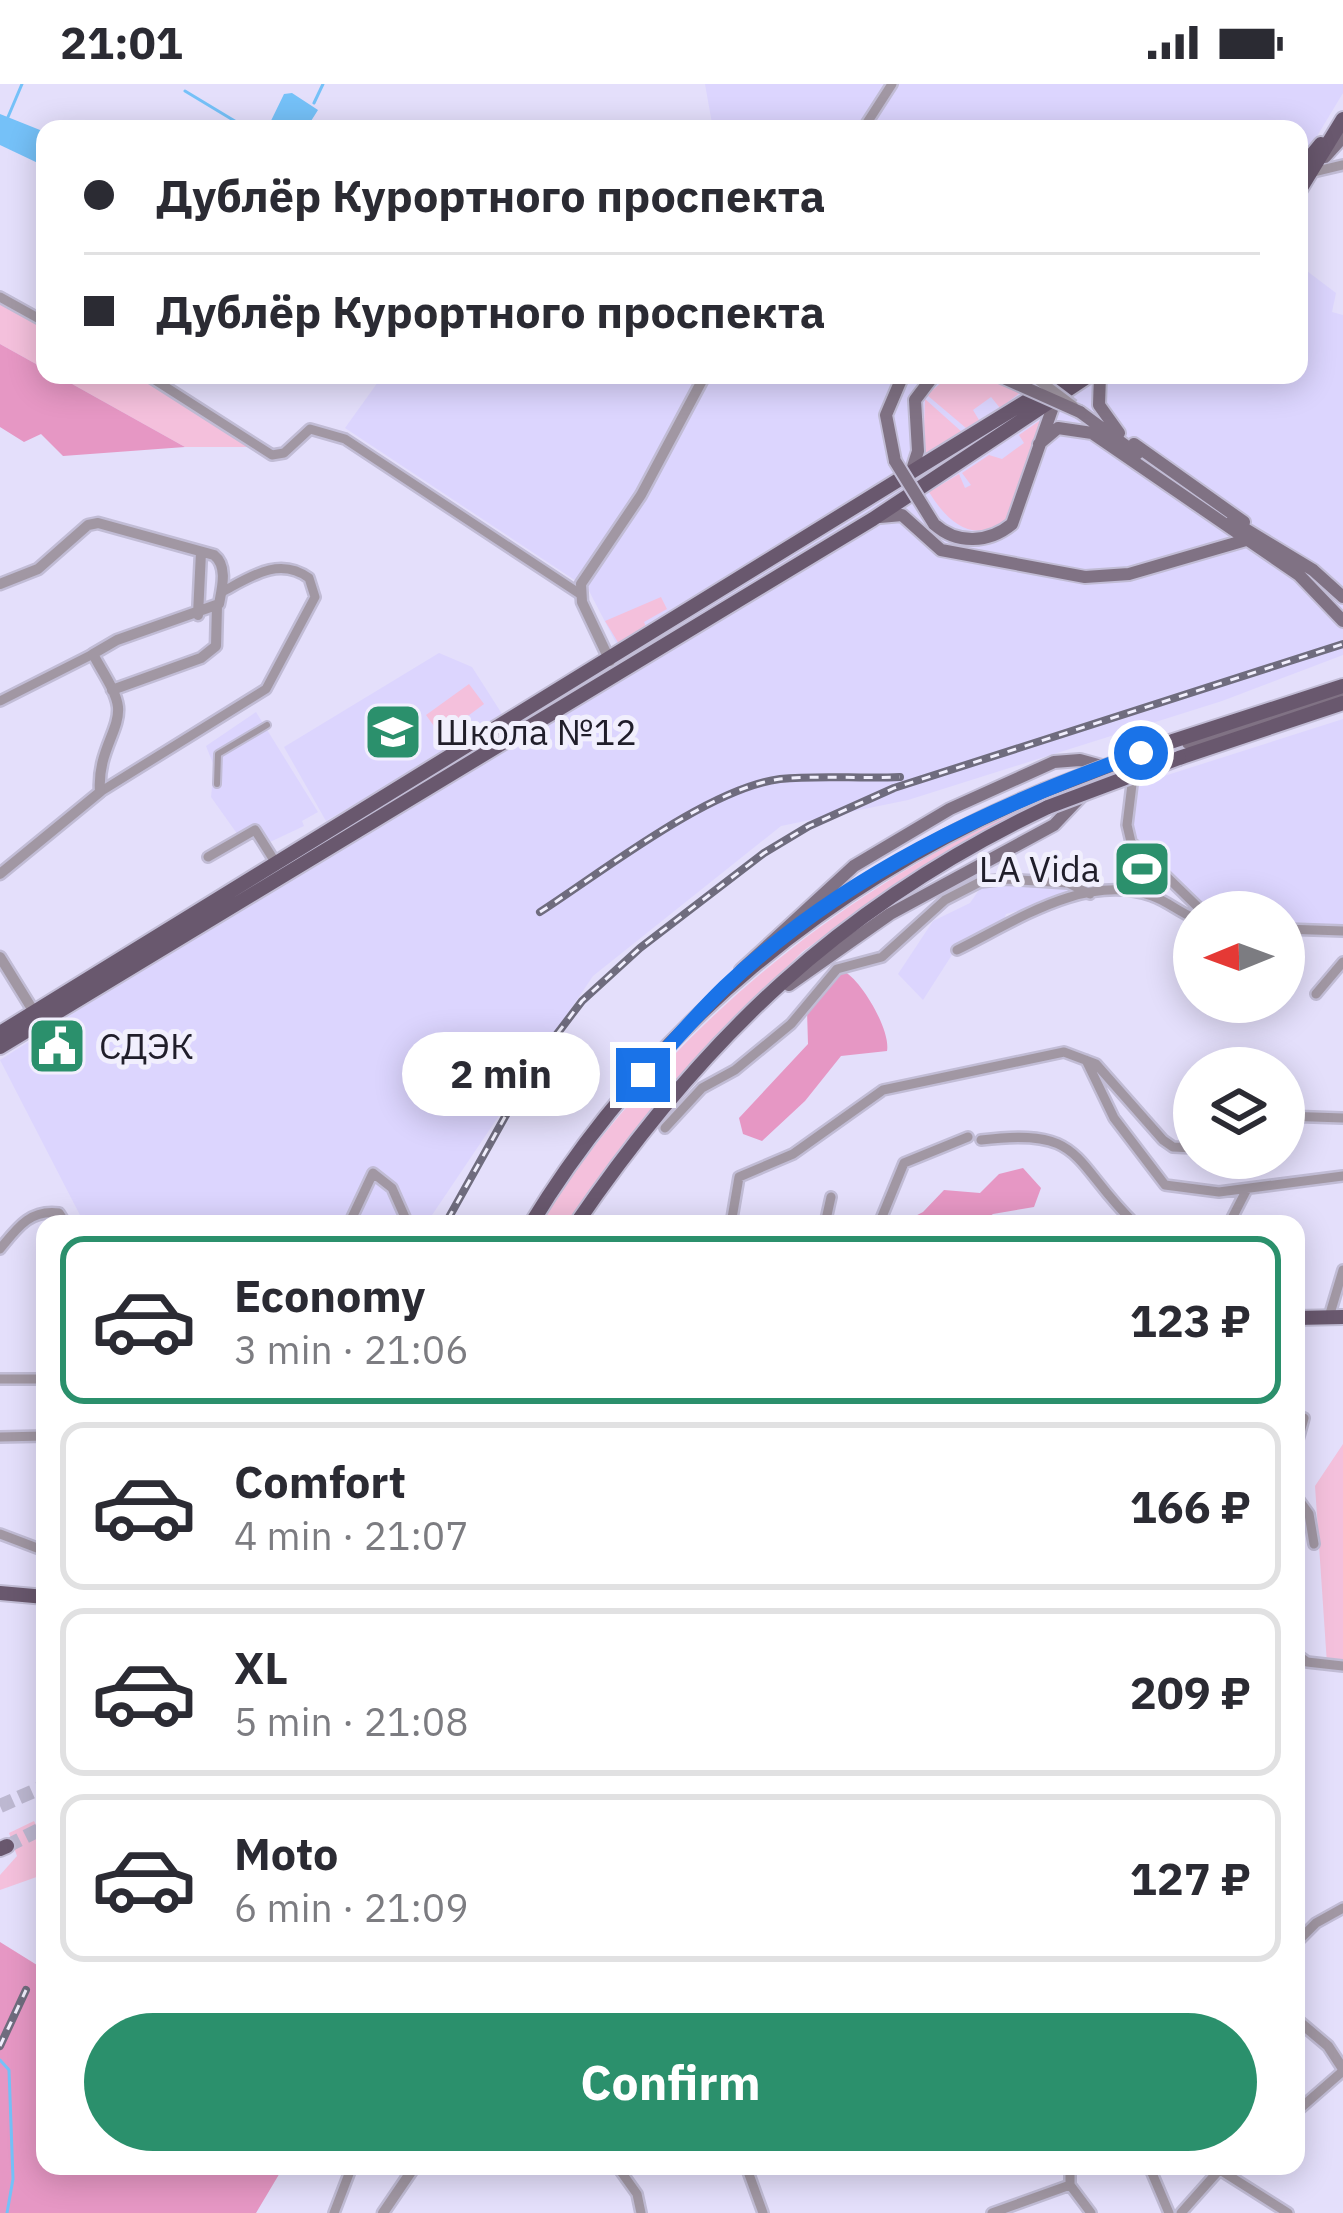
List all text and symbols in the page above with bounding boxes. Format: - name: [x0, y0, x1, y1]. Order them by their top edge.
- text: 21:01: [60, 13, 183, 71]
- text: Дублёр Курортного проспекта: [156, 166, 825, 224]
- text: Дублёр Курортного проспекта: [156, 282, 825, 340]
- school or university icon: Школа №12: [362, 701, 424, 763]
- place label: Школа №12: [435, 708, 637, 755]
- route start: [1114, 726, 1168, 780]
- sports icon: LA Vida: [1111, 838, 1173, 900]
- place label: LA Vida: [979, 845, 1100, 892]
- north arrow: [1173, 891, 1305, 1023]
- map controls: [1173, 891, 1305, 1179]
- public building icon: СДЭК: [26, 1015, 88, 1077]
- place label: СДЭК: [99, 1022, 194, 1069]
- callout: 2 min: [403, 1033, 601, 1117]
- button: layers: [1173, 1047, 1305, 1179]
- text: 2 min: [450, 1048, 552, 1099]
- route end: [616, 1048, 670, 1102]
- icon: car: [90, 1266, 198, 1374]
- text: Economy: [234, 1266, 425, 1324]
- text: 123 ₽: [1130, 1291, 1251, 1349]
- text: 3 min · 21:06: [234, 1324, 469, 1375]
- icon: car: [90, 1452, 198, 1560]
- text: Comfort: [234, 1452, 406, 1510]
- text: 166 ₽: [1130, 1477, 1251, 1535]
- text: 4 min · 21:07: [234, 1510, 469, 1561]
- icon: car: [90, 1638, 198, 1746]
- text: XL: [234, 1638, 288, 1696]
- text: 209 ₽: [1130, 1663, 1251, 1721]
- text: 5 min · 21:08: [234, 1696, 469, 1747]
- icon: car: [90, 1824, 198, 1932]
- text: Moto: [234, 1824, 338, 1882]
- text: 127 ₽: [1130, 1849, 1251, 1907]
- text: 6 min · 21:09: [234, 1882, 469, 1933]
- button: Confirm: [84, 2013, 1257, 2151]

